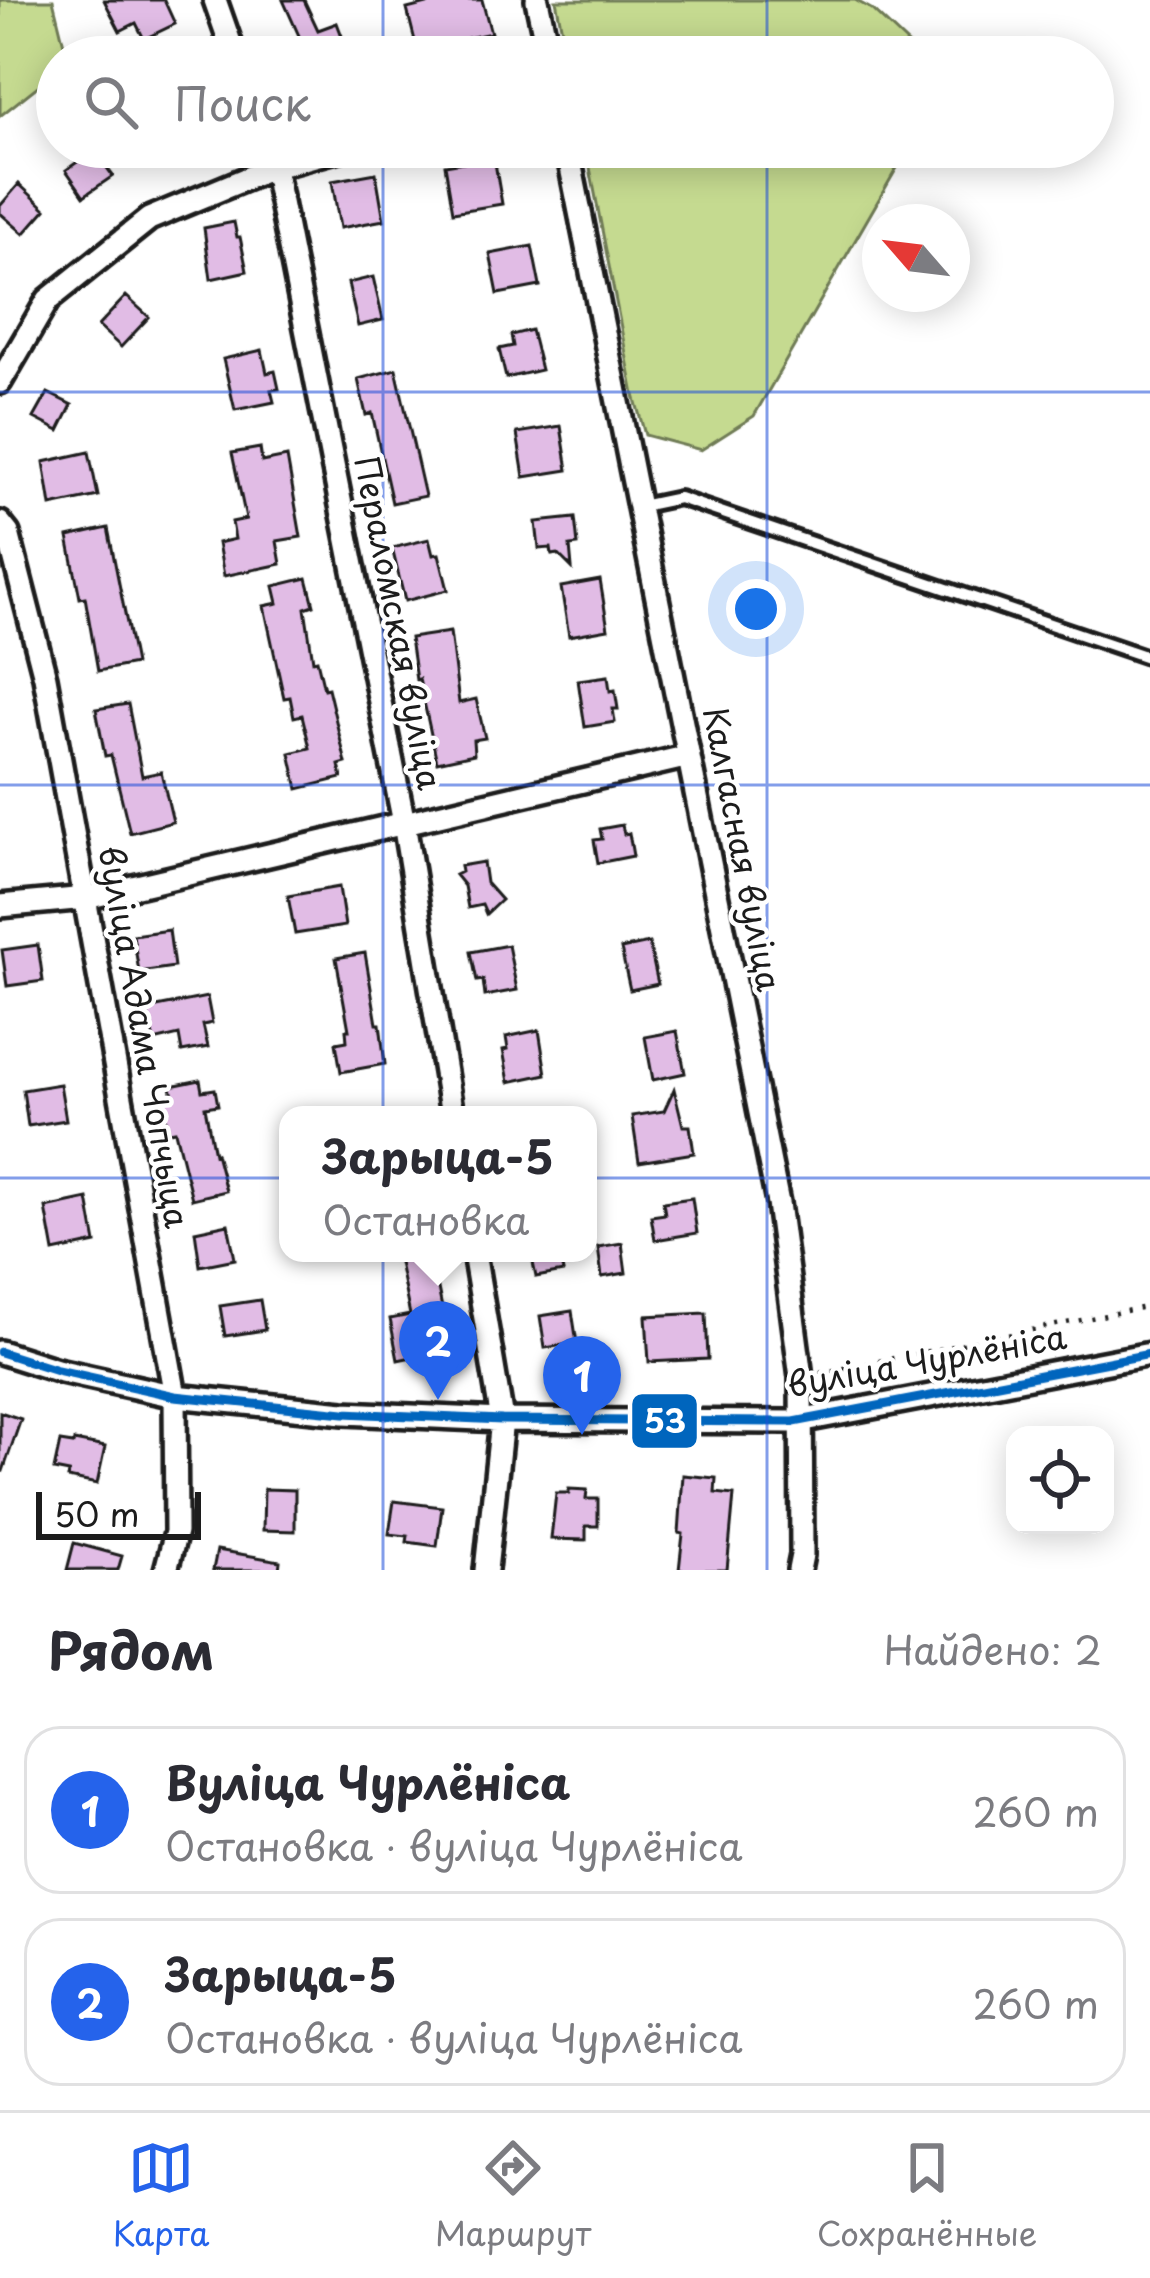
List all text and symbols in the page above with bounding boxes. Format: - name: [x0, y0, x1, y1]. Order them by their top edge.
- search box: [36, 36, 1114, 168]
- text: Поиск: [174, 68, 311, 136]
- icon: search: [78, 69, 144, 135]
- north arrow: [862, 204, 970, 312]
- street label: Пераломская вуліца: [343, 452, 457, 794]
- your location: [726, 579, 786, 639]
- street label: Калгасная вуліца: [692, 702, 796, 996]
- street label: вуліца Адама Чопчыца: [88, 842, 204, 1232]
- popup: [279, 1106, 597, 1262]
- text: Зарыца-5: [322, 1121, 554, 1189]
- text: Остановка: [322, 1189, 529, 1248]
- pin: 2: [399, 1301, 477, 1400]
- street label: вуліца Чурлёніса: [783, 1310, 1070, 1408]
- pin: 1: [543, 1336, 621, 1435]
- line badge: 53: [630, 1392, 699, 1450]
- text: 53: [644, 1394, 686, 1444]
- map controls: [1006, 1426, 1114, 1534]
- button: locate: [1006, 1426, 1114, 1534]
- scale bar: [36, 1486, 201, 1539]
- text: 50 m: [54, 1488, 140, 1538]
- text: Рядом: [48, 1610, 214, 1687]
- text: Найдено: 2: [883, 1619, 1102, 1678]
- text: Вуліца Чурлёніса: [165, 1747, 571, 1815]
- text: 1: [81, 1781, 99, 1840]
- text: 260 m: [972, 1781, 1099, 1840]
- text: Остановка · вуліца Чурлёніса: [165, 1815, 742, 1874]
- text: Зарыца-5: [165, 1939, 397, 2007]
- text: 2: [76, 1973, 104, 2032]
- text: 260 m: [972, 1973, 1099, 2032]
- text: Остановка · вуліца Чурлёніса: [165, 2007, 742, 2066]
- tab: Карта: [113, 2135, 210, 2257]
- tab: Маршрут: [435, 2135, 591, 2257]
- tab: Сохранённые: [817, 2135, 1037, 2257]

